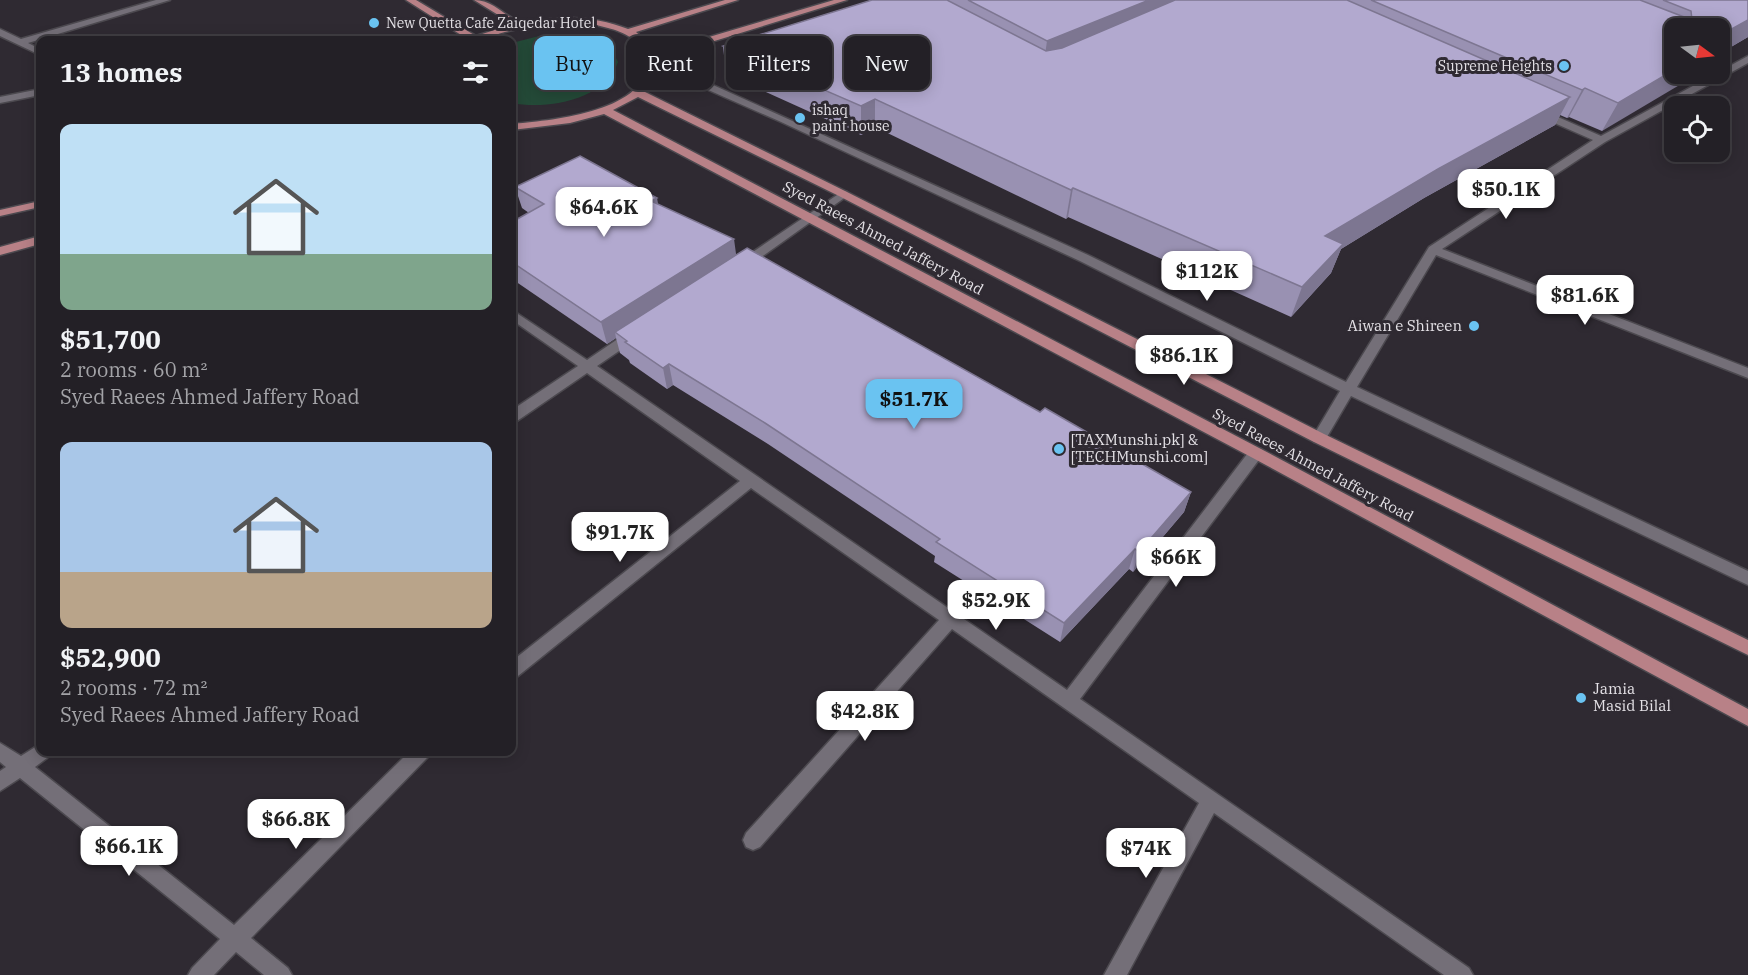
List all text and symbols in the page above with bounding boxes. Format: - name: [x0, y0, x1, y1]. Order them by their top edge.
- place label: New Quetta Cafe Zaiqedar Hotel: [386, 14, 595, 32]
- marker: New Quetta Cafe Zaiqedar Hotel: [367, 16, 381, 30]
- north arrow: [1664, 18, 1730, 84]
- map controls: [1664, 18, 1730, 162]
- chip: Buy: [534, 36, 614, 90]
- chip: Rent: [626, 36, 714, 90]
- chip: Filters: [726, 36, 832, 90]
- chip: New: [844, 36, 930, 90]
- text: 13 homes: [60, 55, 182, 89]
- icon: filters: [459, 56, 492, 89]
- place label: Supreme Heights: [1438, 57, 1552, 75]
- marker: Supreme Heights: [1557, 59, 1571, 73]
- button: locate: [1664, 96, 1730, 162]
- place label: ishaq paint house: [812, 101, 890, 135]
- marker: ishaq paint house: [793, 111, 807, 125]
- icon: home: [222, 163, 330, 271]
- pin: $50.1K: [1457, 169, 1555, 220]
- text: $50.1K: [1472, 175, 1540, 202]
- street label: Syed Raees Ahmed Jaffery Road: [780, 176, 987, 299]
- pin: $64.6K: [555, 187, 653, 238]
- text: $64.6K: [570, 193, 638, 220]
- pin: $112K: [1165, 251, 1249, 302]
- text: $112K: [1175, 257, 1239, 284]
- pin: $81.6K: [1536, 275, 1634, 326]
- text: $81.6K: [1551, 281, 1619, 308]
- place label: Aiwan e Shireen: [1347, 316, 1462, 335]
- marker: Aiwan e Shireen: [1467, 319, 1481, 333]
- text: $51,700: [60, 322, 161, 356]
- pin: $86.1K: [1135, 335, 1233, 386]
- text: $86.1K: [1150, 341, 1218, 368]
- text: 2 rooms · 60 m²: [60, 356, 207, 383]
- pin: $51.7K: [865, 379, 963, 430]
- text: Syed Raees Ahmed Jaffery Road: [60, 383, 360, 410]
- text: $51.7K: [880, 385, 948, 412]
- street label: Syed Raees Ahmed Jaffery Road: [1210, 403, 1417, 526]
- place label: [TAXMunshi.pk] & [TECHMunshi.com]: [1071, 430, 1208, 466]
- marker: [TAXMunshi.pk] & [TECHMunshi.com]: [1052, 442, 1066, 456]
- icon: home: [222, 481, 330, 589]
- pin: $91.7K: [571, 512, 669, 563]
- text: $91.7K: [586, 518, 654, 545]
- pin: $66K: [1140, 537, 1212, 588]
- text: $66K: [1150, 543, 1202, 570]
- pin: $52.9K: [947, 580, 1045, 631]
- text: $52.9K: [962, 586, 1030, 613]
- text: $52,900: [60, 640, 161, 674]
- text: 2 rooms · 72 m²: [60, 674, 207, 701]
- place label: Jamia Masid Bilal: [1593, 679, 1671, 715]
- pin: $42.8K: [816, 691, 914, 742]
- marker: Jamia Masid Bilal: [1574, 691, 1588, 705]
- text: $42.8K: [831, 697, 899, 724]
- text: Syed Raees Ahmed Jaffery Road: [60, 701, 360, 728]
- pin: $66.8K: [247, 799, 345, 850]
- text: $66.8K: [262, 805, 330, 832]
- pin: $66.1K: [80, 826, 178, 877]
- pin: $74K: [1110, 828, 1182, 879]
- text: $66.1K: [95, 832, 163, 859]
- text: $74K: [1120, 834, 1172, 861]

